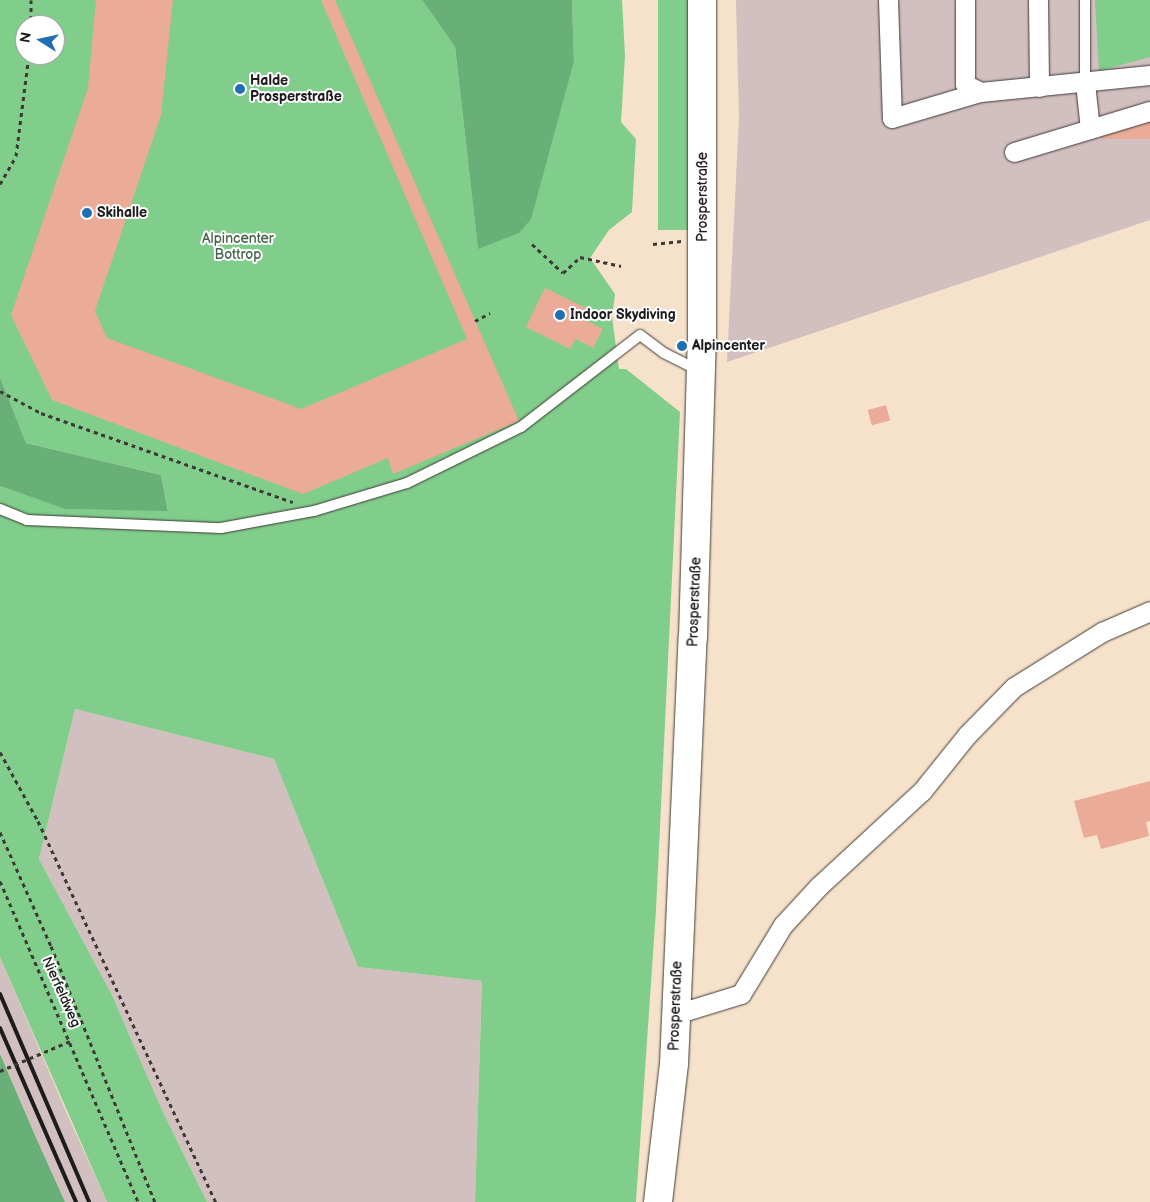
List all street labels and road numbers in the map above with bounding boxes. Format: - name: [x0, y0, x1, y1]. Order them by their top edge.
- street label: Prosperstraße: [695, 152, 711, 242]
- street label: Prosperstraße: [685, 557, 705, 647]
- street label: Nierfeldweg: [38, 954, 84, 1030]
- street label: Prosperstraße: [666, 961, 686, 1051]

